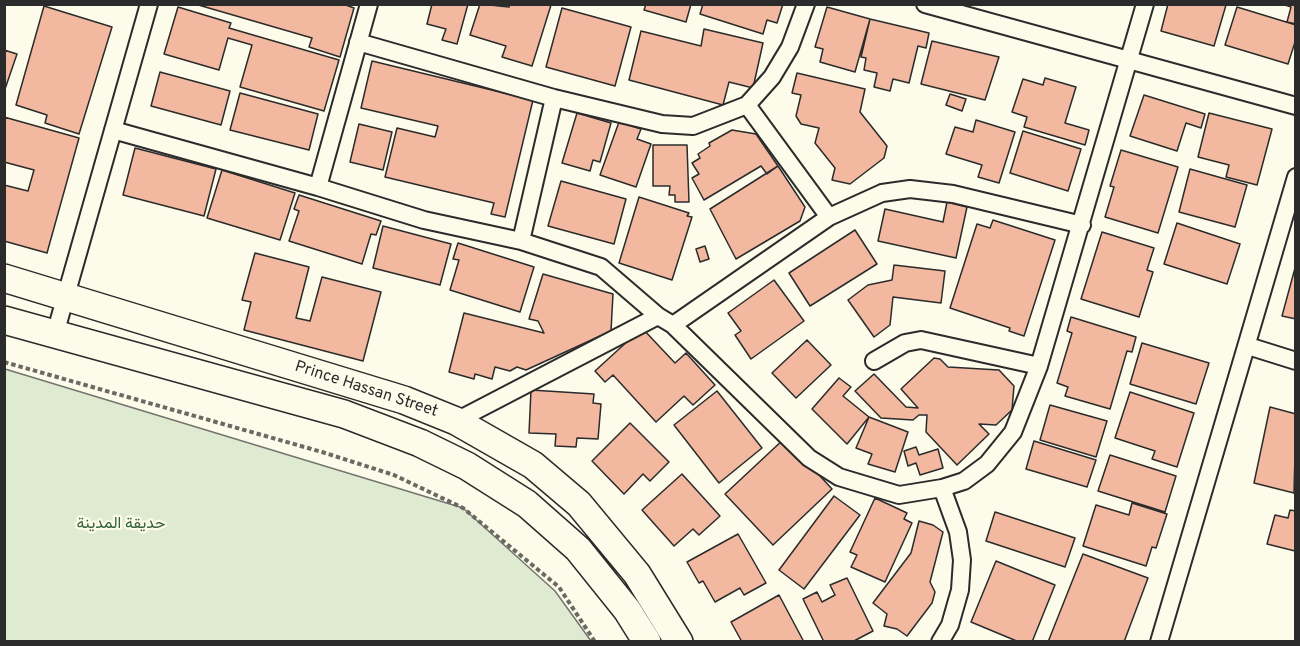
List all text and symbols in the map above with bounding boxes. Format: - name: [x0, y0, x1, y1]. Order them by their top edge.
- street label: Prince Hassan Street: [292, 358, 440, 422]
- park label: حديقة المدينة: [77, 515, 165, 535]

